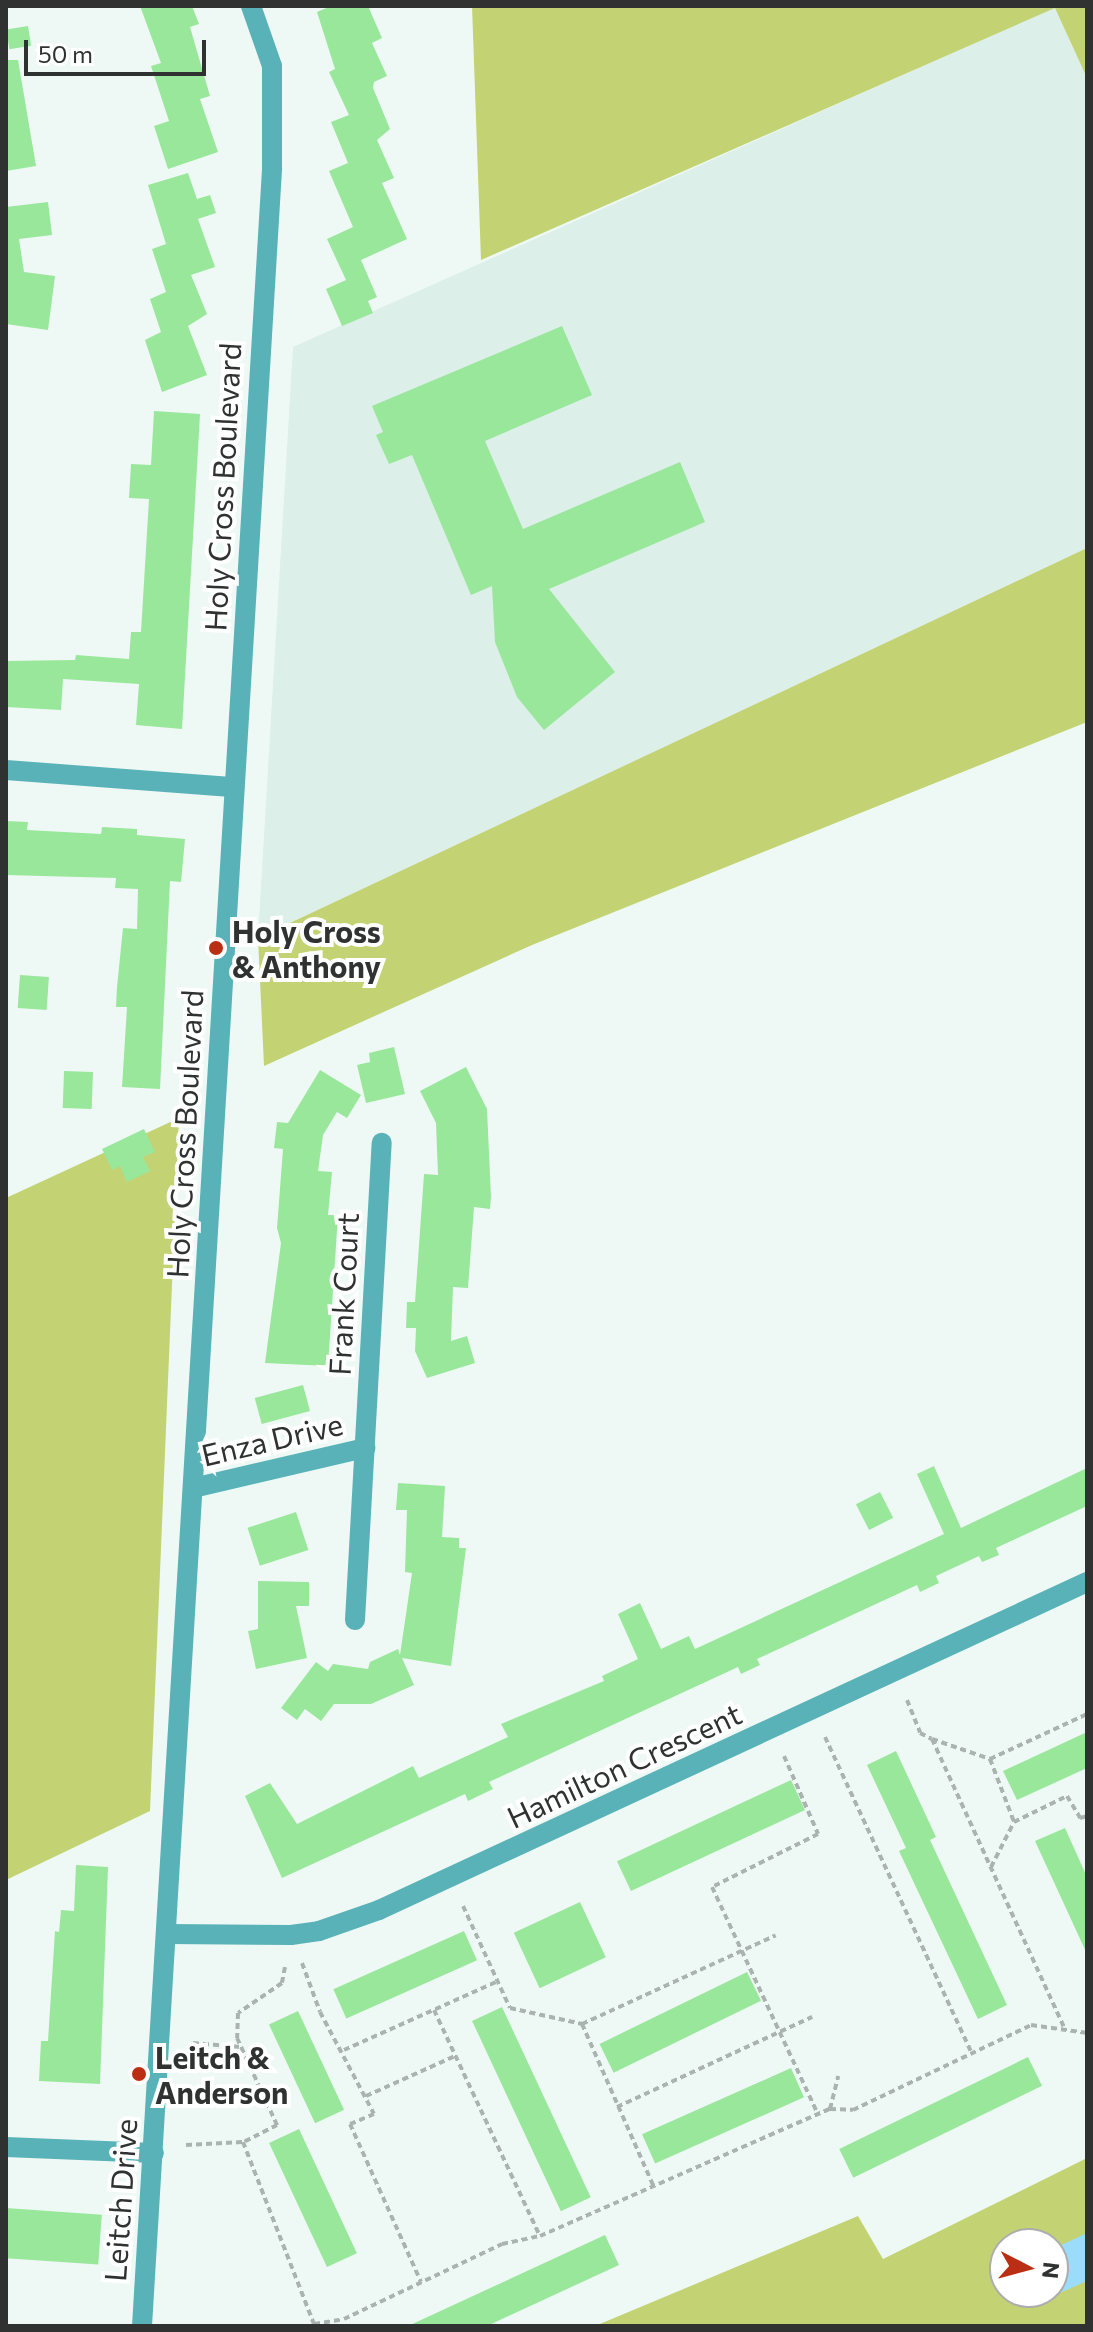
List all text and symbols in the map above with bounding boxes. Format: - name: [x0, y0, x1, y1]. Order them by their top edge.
- scale bar: [28, 24, 210, 74]
- text: 50 m: [38, 39, 93, 68]
- street label: Holy Cross Boulevard: [196, 342, 248, 632]
- place label: Holy Cross & Anthony: [232, 913, 381, 984]
- marker: Holy Cross & Anthony: [207, 939, 225, 957]
- street label: Holy Cross Boulevard: [158, 989, 210, 1279]
- street label: Frank Court: [321, 1212, 365, 1376]
- street label: Enza Drive: [198, 1405, 346, 1473]
- street label: Hamilton Crescent: [501, 1695, 747, 1835]
- place label: Leitch & Anderson: [155, 2039, 288, 2110]
- marker: Leitch & Anderson: [130, 2065, 148, 2083]
- street label: Leitch Drive: [96, 2117, 144, 2283]
- north arrow: [989, 2228, 1069, 2308]
- text: N: [1037, 2261, 1066, 2280]

